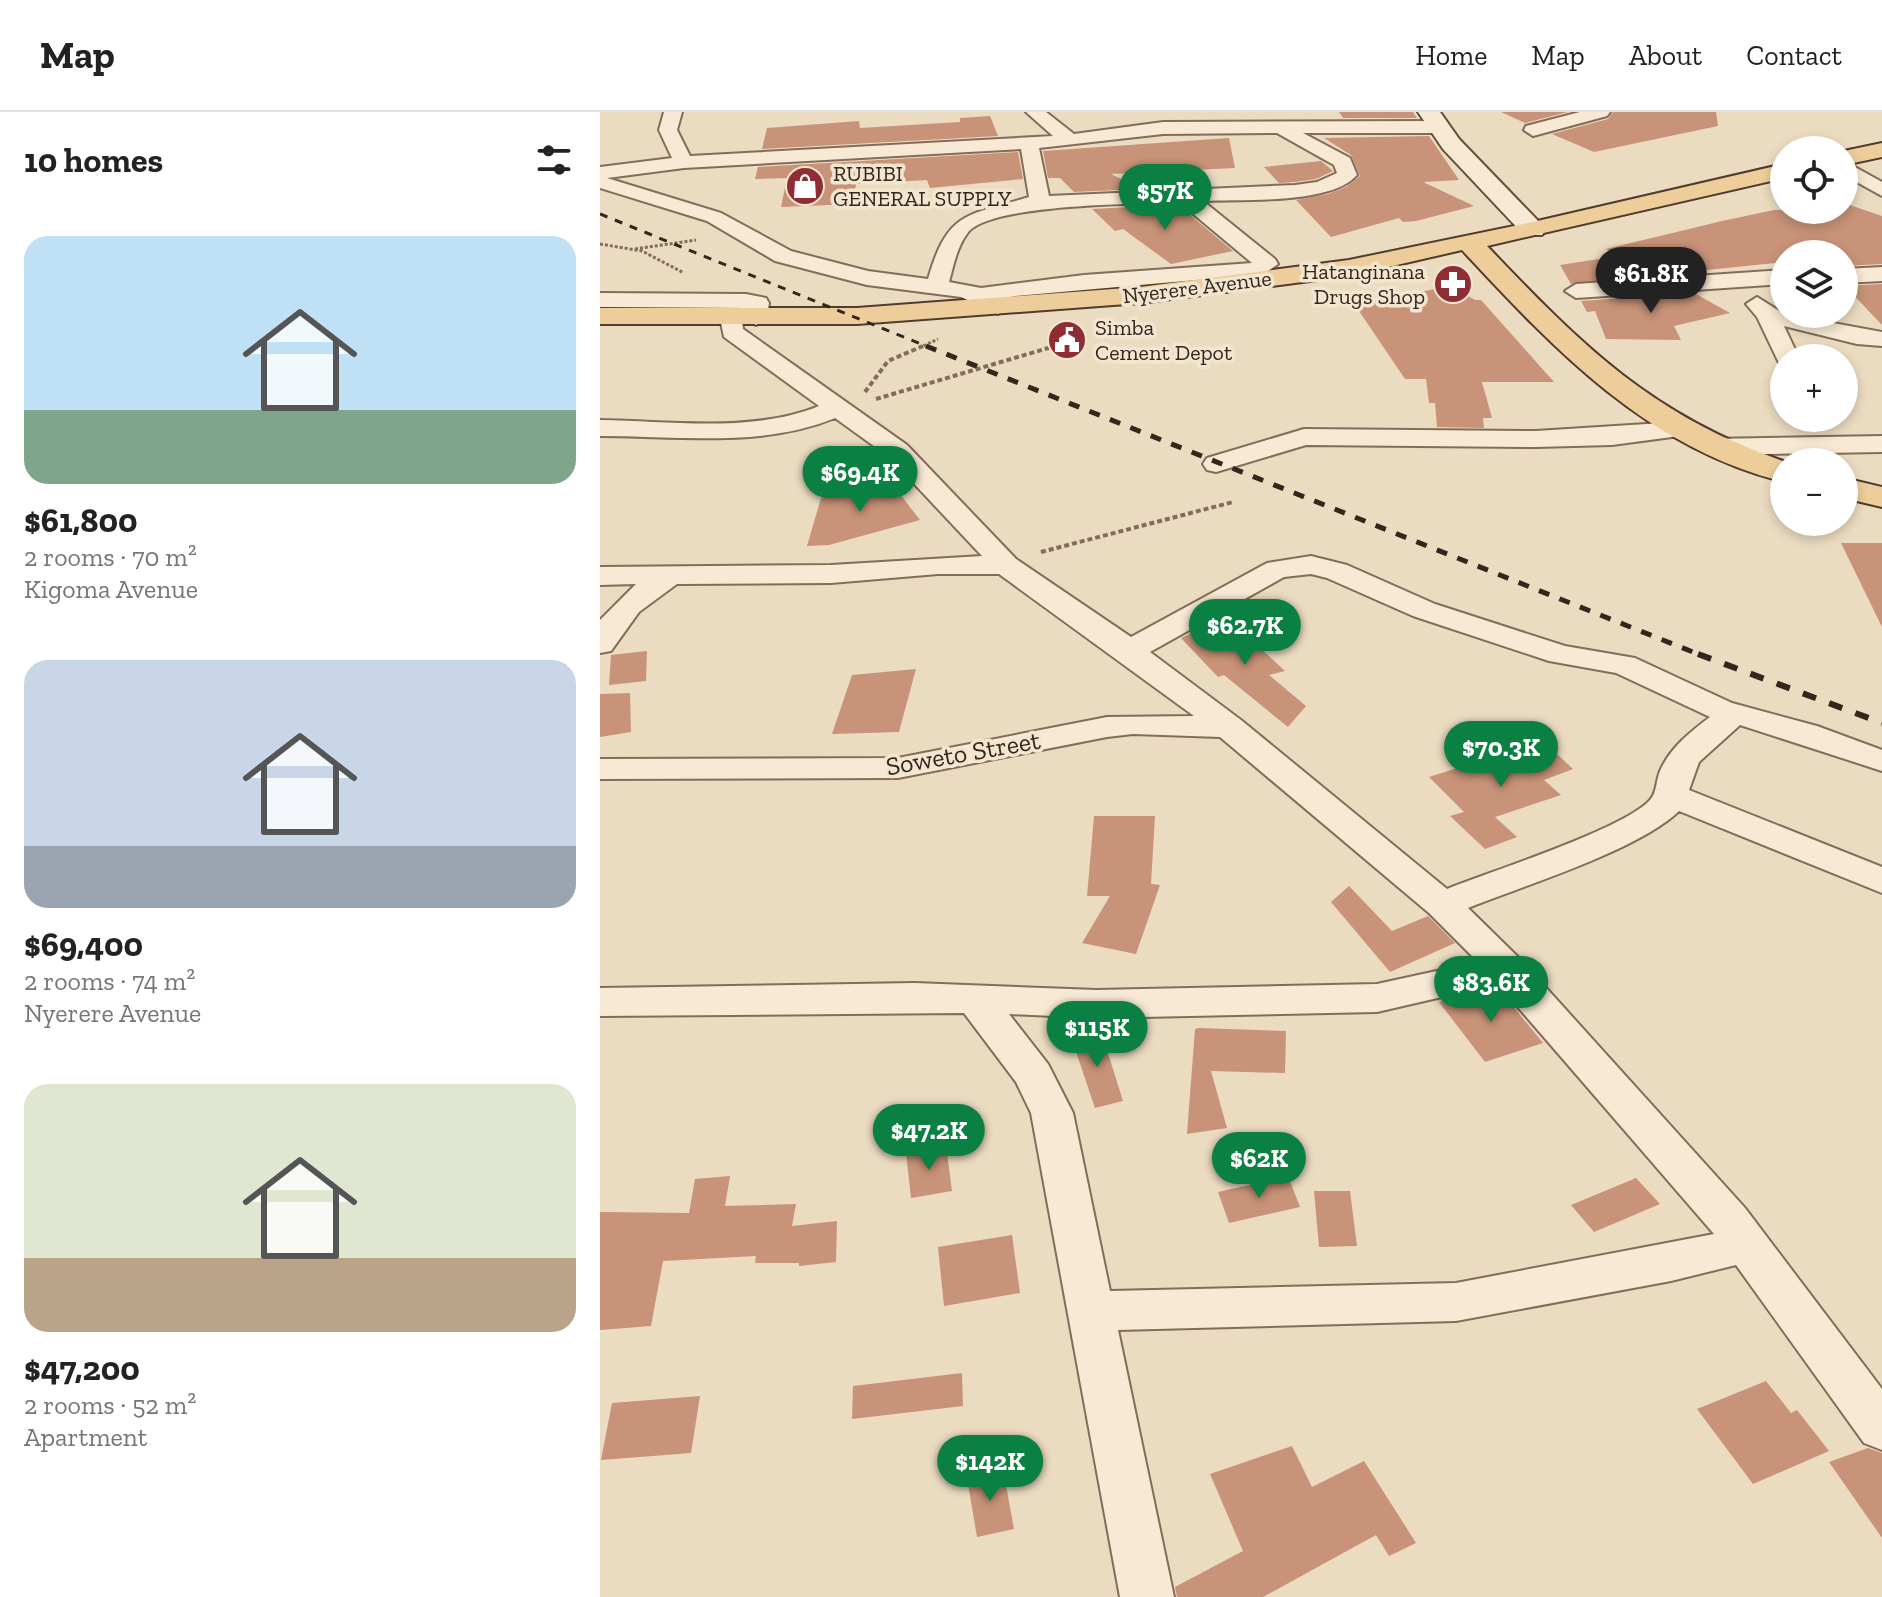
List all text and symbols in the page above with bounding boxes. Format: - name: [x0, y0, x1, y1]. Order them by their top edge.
- text: Map: [40, 32, 115, 78]
- text: Home: [1415, 39, 1487, 72]
- text: Map: [1531, 39, 1585, 72]
- text: About: [1629, 39, 1702, 72]
- text: Contact: [1746, 39, 1842, 72]
- map controls: [1770, 136, 1858, 536]
- button: locate: [1770, 136, 1858, 224]
- icon: filters: [532, 138, 576, 182]
- text: 10 homes: [24, 140, 163, 181]
- place label: RUBIBI GENERAL SUPPLY: [833, 160, 1012, 212]
- pin: $57K: [1118, 164, 1212, 232]
- shop icon: RUBIBI GENERAL SUPPLY: [784, 165, 826, 207]
- text: $57K: [1137, 174, 1193, 206]
- button: layers: [1770, 240, 1858, 328]
- pin: $61.8K: [1586, 247, 1716, 315]
- text: $61.8K: [1614, 257, 1688, 289]
- place label: Hatanginana Drugs Shop: [1302, 258, 1425, 310]
- pharmacy icon: Hatanginana Drugs Shop: [1432, 263, 1474, 305]
- street label: Nyerere Avenue: [1121, 264, 1273, 310]
- icon: home: [228, 288, 372, 432]
- place label: Simba Cement Depot: [1095, 314, 1233, 366]
- public building icon: Simba Cement Depot: [1046, 319, 1088, 361]
- button: +: [1770, 344, 1858, 432]
- pin: $69.4K: [795, 446, 925, 514]
- button: −: [1770, 448, 1858, 536]
- text: $69.4K: [821, 456, 899, 488]
- text: $61,800: [24, 500, 138, 541]
- text: 2 rooms · 70 m²: [24, 541, 197, 573]
- text: Kigoma Avenue: [24, 573, 198, 605]
- pin: $62.7K: [1180, 599, 1310, 667]
- text: $62.7K: [1207, 609, 1283, 641]
- icon: home: [228, 712, 372, 856]
- pin: $70.3K: [1436, 721, 1566, 789]
- street label: Soweto Street: [883, 724, 1043, 782]
- text: $70.3K: [1462, 731, 1540, 763]
- text: $69,400: [24, 924, 143, 965]
- pin: $83.6K: [1426, 956, 1556, 1024]
- text: 2 rooms · 74 m²: [24, 965, 195, 997]
- text: $83.6K: [1452, 966, 1530, 998]
- text: Nyerere Avenue: [24, 997, 201, 1029]
- pin: $115K: [1041, 1001, 1153, 1069]
- text: $115K: [1065, 1011, 1129, 1043]
- pin: $47.2K: [864, 1104, 994, 1172]
- text: $47.2K: [891, 1114, 967, 1146]
- pin: $62K: [1212, 1132, 1306, 1200]
- icon: home: [228, 1136, 372, 1280]
- text: $62K: [1230, 1142, 1288, 1174]
- text: $47,200: [24, 1348, 140, 1389]
- text: 2 rooms · 52 m²: [24, 1389, 196, 1421]
- text: Apartment: [24, 1421, 147, 1453]
- pin: $142K: [934, 1435, 1046, 1503]
- text: $142K: [955, 1445, 1025, 1477]

